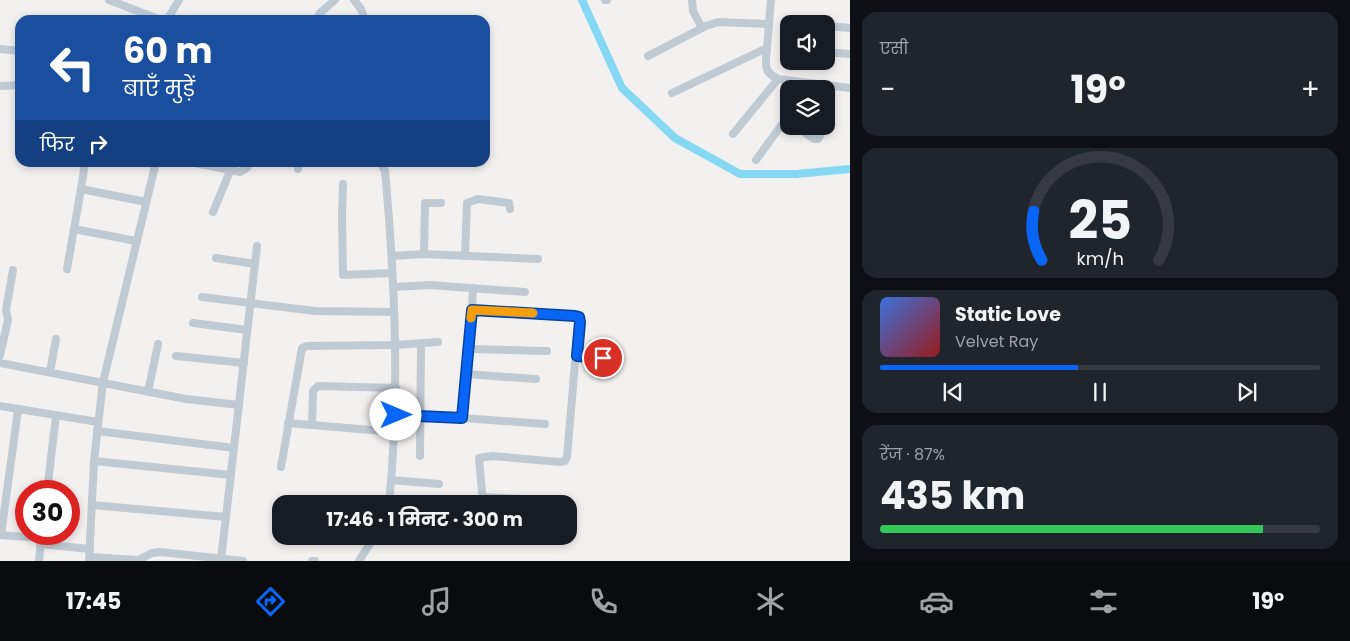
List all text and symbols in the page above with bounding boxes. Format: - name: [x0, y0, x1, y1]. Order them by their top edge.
- map controls: [780, 15, 835, 135]
- button: sound: [780, 15, 835, 70]
- text: 60 m: [123, 26, 213, 75]
- icon: left: [40, 35, 105, 100]
- text: एसी: [880, 37, 908, 60]
- text: 19°: [1071, 63, 1126, 116]
- text: −: [880, 70, 895, 109]
- text: +: [1301, 70, 1320, 109]
- text: बाएँ मुड़ें: [123, 73, 195, 104]
- button: layers: [780, 80, 835, 135]
- icon: right: [84, 130, 112, 158]
- text: फिर: [40, 131, 74, 158]
- text: 25: [1068, 184, 1132, 257]
- text: km/h: [1076, 246, 1124, 271]
- text: Static Love: [955, 301, 1061, 328]
- text: Velvet Ray: [955, 330, 1038, 353]
- pin: [582, 337, 624, 379]
- icon: arrive: [589, 344, 617, 372]
- icon: previous: [939, 378, 967, 406]
- icon: pause: [1086, 378, 1114, 406]
- icon: next: [1233, 378, 1261, 406]
- position arrow: [369, 388, 421, 440]
- text: रेंज · 87%: [880, 443, 945, 466]
- text: 435 km: [880, 469, 1025, 522]
- speed limit sign: 30: [15, 480, 80, 545]
- text: 17:46 · 1 मिनट · 300 m: [326, 506, 523, 533]
- icon: directions: [253, 584, 288, 619]
- icon: music: [419, 584, 454, 619]
- icon: phone: [586, 584, 621, 619]
- icon: climate: [753, 584, 788, 619]
- icon: car: [919, 584, 954, 619]
- icon: filters: [1086, 584, 1121, 619]
- text: 17:45: [66, 586, 121, 617]
- text: 19°: [1252, 586, 1284, 617]

